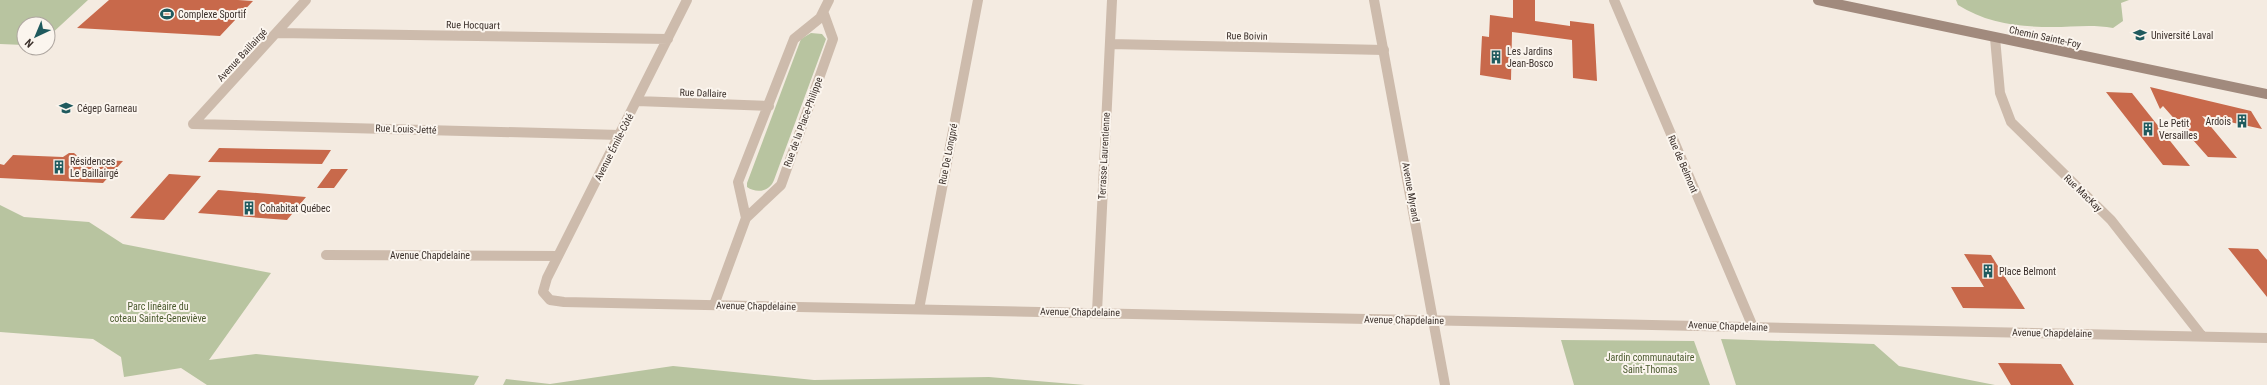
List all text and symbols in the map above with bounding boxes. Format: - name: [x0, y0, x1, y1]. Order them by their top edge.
- sports icon: Complexe Sportif: [159, 6, 175, 22]
- place label: Complexe Sportif: [178, 9, 247, 20]
- north arrow: [16, 16, 56, 56]
- street label: Rue Hocquart: [446, 19, 500, 31]
- street label: Chemin Sainte-Foy: [2008, 24, 2082, 50]
- street label: Avenue Baillairgé: [215, 26, 269, 84]
- school or university icon: Université Laval: [2132, 27, 2148, 43]
- street label: Rue Boivin: [1226, 30, 1268, 42]
- place label: Université Laval: [2151, 30, 2213, 41]
- text: N: [22, 36, 36, 50]
- place label: Les Jardins Jean-Bosco: [1507, 46, 1553, 69]
- building icon: Les Jardins Jean-Bosco: [1488, 49, 1504, 65]
- street label: Rue de la Place-Philippe: [782, 75, 824, 168]
- street label: Rue Dallaire: [679, 87, 727, 99]
- school or university icon: Cégep Garneau: [58, 100, 74, 116]
- place label: Cégep Garneau: [77, 103, 137, 114]
- street label: Avenue Émile-Côté: [591, 111, 636, 182]
- street label: Terrasse Laurentienne: [1096, 112, 1112, 200]
- building icon: Ardois: [2234, 113, 2250, 129]
- place label: Ardois: [2205, 116, 2231, 127]
- place label: Le Petit Versailles: [2159, 118, 2198, 141]
- building icon: Le Petit Versailles: [2140, 121, 2156, 137]
- street label: Rue Louis-Jetté: [375, 122, 437, 136]
- street label: Rue De Longpré: [937, 122, 959, 185]
- street label: Rue de Belmont: [1666, 133, 1700, 195]
- place label: Résidences Le Baillairgé: [70, 156, 119, 179]
- building icon: Résidences Le Baillairgé: [51, 159, 67, 175]
- street label: Avenue Myrand: [1400, 161, 1422, 223]
- street label: Rue MacKay: [2062, 172, 2104, 214]
- building icon: Cohabitat Québec: [241, 200, 257, 216]
- place label: Cohabitat Québec: [260, 203, 331, 214]
- street label: Avenue Chapdelaine: [390, 250, 470, 261]
- building icon: Place Belmont: [1980, 263, 1996, 279]
- place label: Place Belmont: [1999, 266, 2056, 277]
- street label: Avenue Chapdelaine: [716, 300, 796, 312]
- park label: Parc linéaire du coteau Sainte-Geneviève: [110, 301, 207, 324]
- street label: Avenue Chapdelaine: [1040, 306, 1120, 318]
- street label: Avenue Chapdelaine: [1364, 314, 1444, 326]
- street label: Avenue Chapdelaine: [1688, 319, 1768, 333]
- street label: Avenue Chapdelaine: [2012, 327, 2092, 339]
- park label: Jardin communautaire Saint-Thomas: [1606, 352, 1695, 375]

